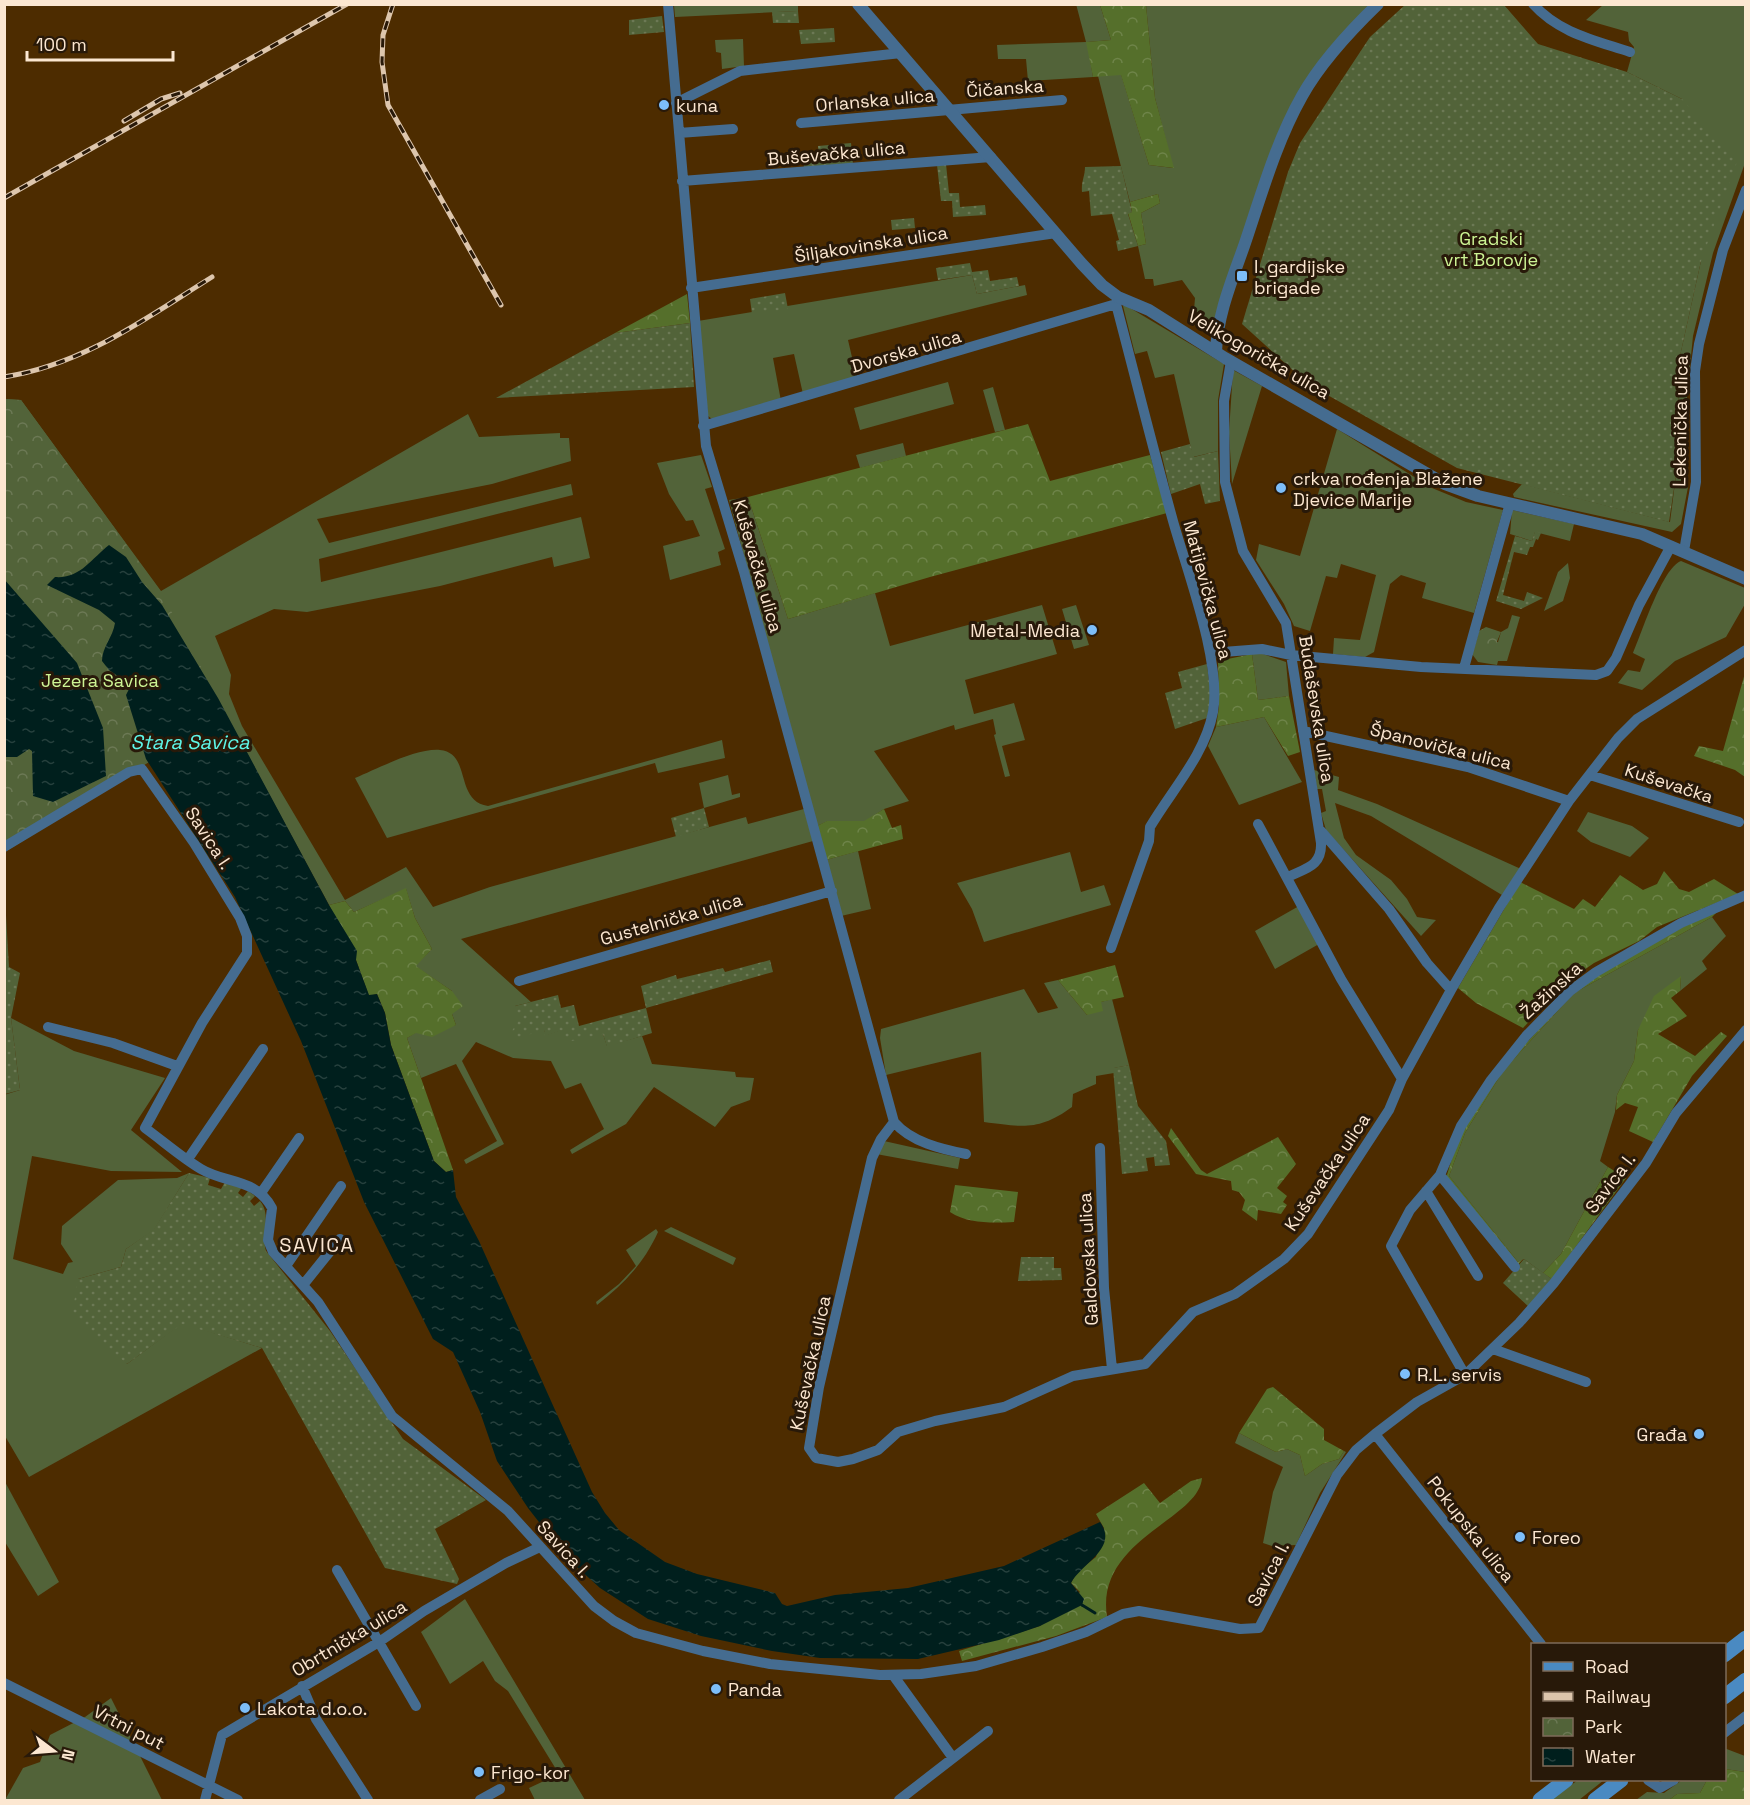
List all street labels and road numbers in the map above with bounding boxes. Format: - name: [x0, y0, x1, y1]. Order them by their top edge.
- street label: Čičanska: [966, 74, 1044, 102]
- street label: Orlanska ulica: [814, 83, 936, 117]
- street label: Buševačka ulica: [766, 136, 906, 170]
- street label: Šiljakovinska ulica: [793, 221, 949, 267]
- street label: Velikogorička ulica: [1184, 304, 1334, 404]
- street label: Dvorska ulica: [848, 324, 964, 378]
- street label: Lekenička ulica: [1667, 355, 1693, 487]
- street label: Kuševačka ulica: [728, 497, 788, 635]
- street label: Matijevička ulica: [1178, 518, 1238, 662]
- street label: Budaševska ulica: [1294, 634, 1340, 784]
- street label: Španovička ulica: [1368, 717, 1514, 775]
- street label: Kuševačka: [1622, 758, 1716, 808]
- street label: Savica I.: [180, 803, 238, 873]
- street label: Gustelnička ulica: [597, 888, 745, 950]
- street label: Žažinska: [1515, 956, 1587, 1024]
- street label: Kuševačka ulica: [1279, 1109, 1375, 1235]
- street label: Savica I.: [1580, 1148, 1640, 1218]
- street label: Galdovska ulica: [1073, 1192, 1103, 1326]
- street label: Kuševačka ulica: [784, 1293, 836, 1433]
- street label: Pokupska ulica: [1422, 1471, 1520, 1587]
- street label: Savica I.: [532, 1515, 596, 1583]
- street label: Savica I.: [1242, 1538, 1294, 1610]
- street label: Obrtnička ulica: [287, 1595, 411, 1681]
- street label: Vrtni put: [89, 1699, 169, 1755]

